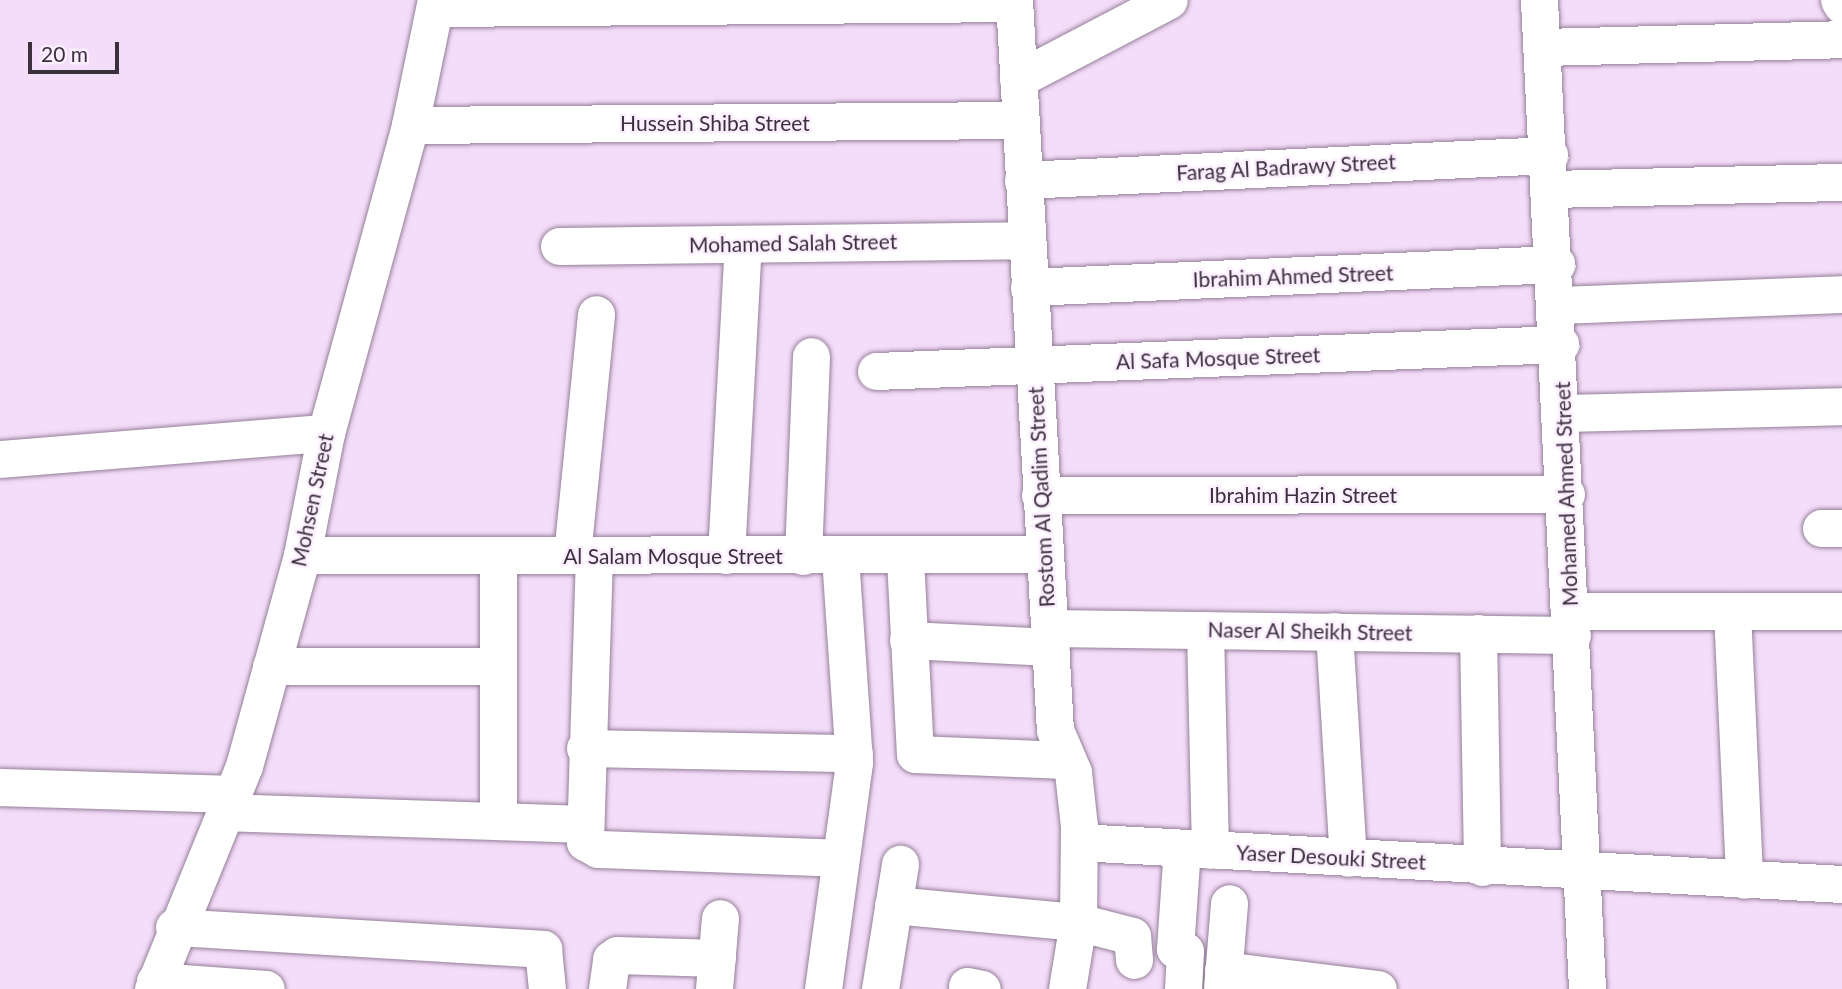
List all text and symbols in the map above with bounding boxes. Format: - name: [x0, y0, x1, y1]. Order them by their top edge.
- scale bar: [32, 28, 122, 72]
- text: 20 m: [41, 41, 88, 66]
- street label: Hussein Shiba Street: [620, 110, 810, 136]
- street label: Farag Al Badrawy Street: [1175, 149, 1397, 185]
- street label: Mohamed Salah Street: [689, 229, 897, 257]
- street label: Ibrahim Ahmed Street: [1192, 260, 1394, 292]
- street label: Al Safa Mosque Street: [1115, 342, 1321, 374]
- street label: Mohamed Ahmed Street: [1549, 381, 1583, 607]
- street label: Rostom Al Qadim Street: [1023, 386, 1059, 608]
- street label: Mohsen Street: [286, 431, 338, 569]
- street label: Ibrahim Hazin Street: [1209, 482, 1397, 508]
- street label: Al Salam Mosque Street: [563, 543, 783, 569]
- street label: Naser Al Sheikh Street: [1207, 617, 1413, 645]
- street label: Yaser Desouki Street: [1235, 839, 1427, 875]

